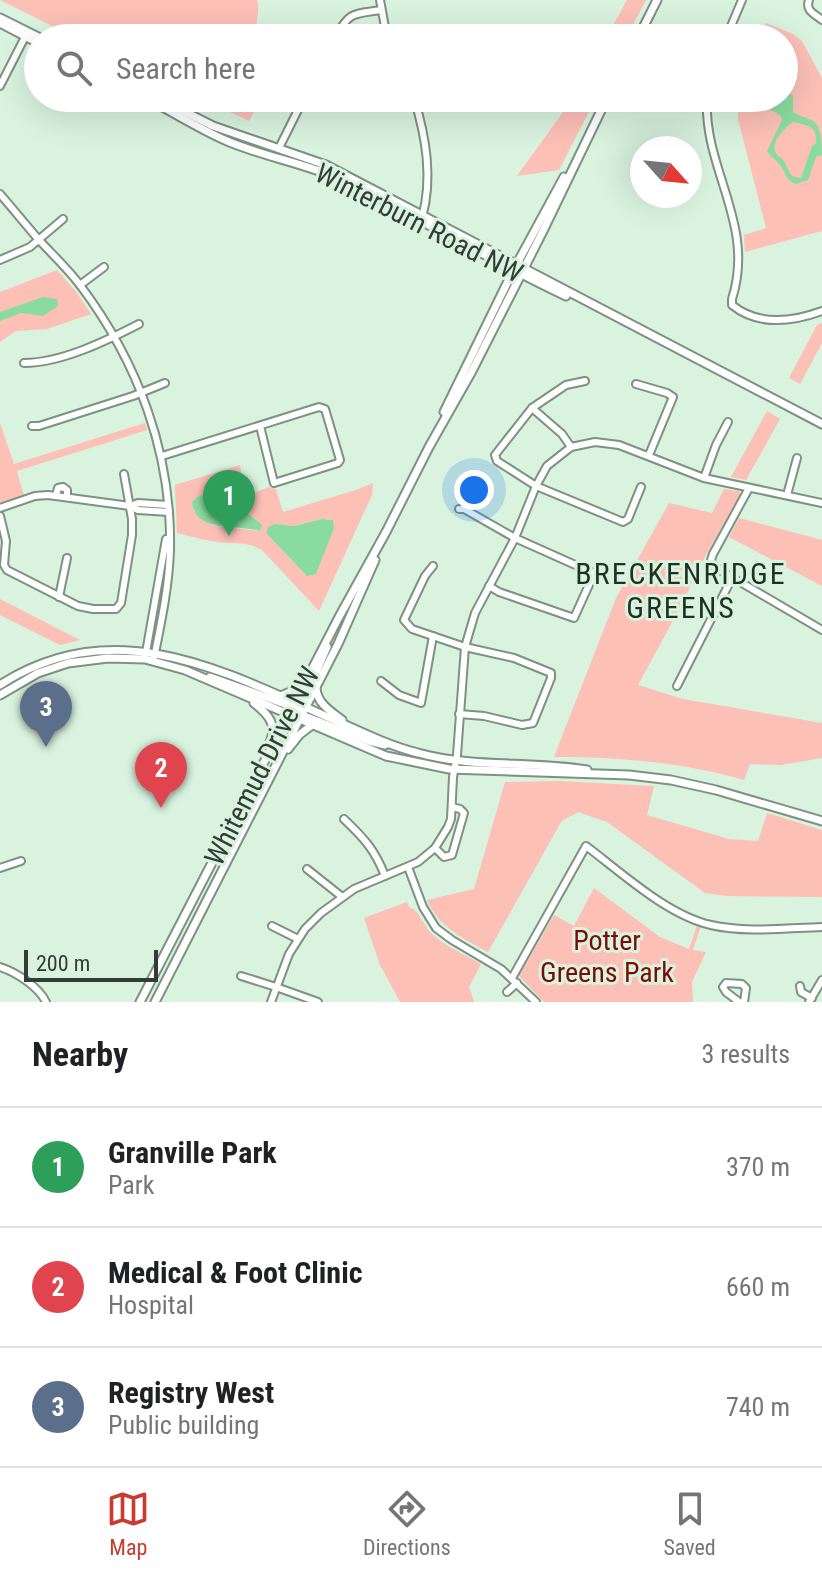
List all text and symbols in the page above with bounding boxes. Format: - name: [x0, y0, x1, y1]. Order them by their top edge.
- search box: [24, 24, 798, 112]
- icon: search: [52, 46, 96, 90]
- text: Search here: [116, 51, 256, 86]
- north arrow: [630, 136, 702, 208]
- street label: Winterburn Road NW: [310, 156, 528, 290]
- pin: 1: [203, 470, 255, 536]
- your location: [454, 470, 494, 510]
- district label: BRECKENRIDGE GREENS: [575, 556, 787, 625]
- street label: Whitemud Drive NW: [198, 661, 326, 871]
- pin: 3: [20, 681, 72, 747]
- pin: 2: [135, 742, 187, 808]
- park label: Potter Greens Park: [540, 924, 674, 989]
- scale bar: [24, 946, 158, 982]
- text: 200 m: [36, 951, 90, 976]
- text: Nearby: [32, 1034, 128, 1074]
- text: 3 results: [701, 1039, 790, 1069]
- text: Granville Park: [108, 1135, 277, 1170]
- text: 1: [51, 1152, 65, 1182]
- text: 370 m: [726, 1152, 790, 1182]
- text: Park: [108, 1170, 154, 1200]
- text: Medical & Foot Clinic: [108, 1255, 363, 1290]
- text: 2: [51, 1272, 65, 1302]
- text: 660 m: [726, 1272, 790, 1302]
- text: Hospital: [108, 1290, 194, 1320]
- text: Registry West: [108, 1375, 274, 1410]
- text: 3: [51, 1392, 65, 1422]
- text: 740 m: [726, 1392, 790, 1422]
- text: Public building: [108, 1410, 259, 1440]
- tab: Map: [106, 1487, 150, 1560]
- tab: Directions: [363, 1487, 451, 1560]
- tab: Saved: [663, 1487, 716, 1560]

